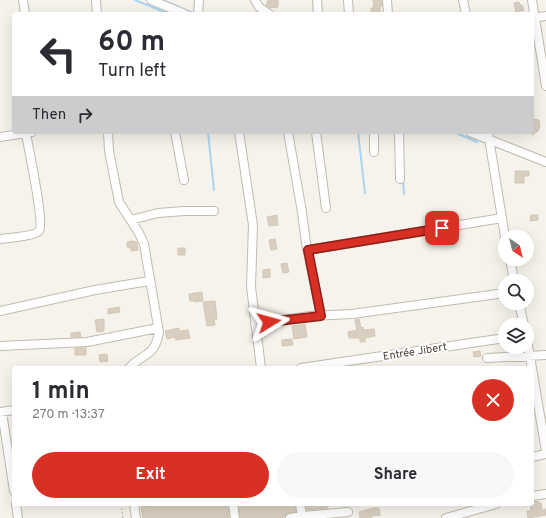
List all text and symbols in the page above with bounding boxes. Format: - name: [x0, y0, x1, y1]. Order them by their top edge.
- text: 60 m: [98, 25, 165, 61]
- icon: left: [32, 28, 84, 80]
- text: Turn left: [98, 60, 166, 83]
- icon: right: [74, 104, 96, 126]
- text: Then: [32, 106, 66, 125]
- pin: [425, 211, 459, 245]
- icon: arrive: [431, 217, 453, 239]
- north arrow: [498, 230, 534, 266]
- map controls: [498, 230, 534, 354]
- button: search: [498, 274, 534, 310]
- position arrow: [248, 301, 290, 343]
- button: layers: [498, 318, 534, 354]
- street label: Entrée Jibert: [382, 340, 448, 364]
- text: 1 min: [32, 377, 90, 407]
- button: close: [472, 379, 514, 421]
- text: 270 m · 13:37: [32, 407, 105, 423]
- button: Exit: [32, 452, 269, 498]
- button: Share: [277, 452, 514, 498]

